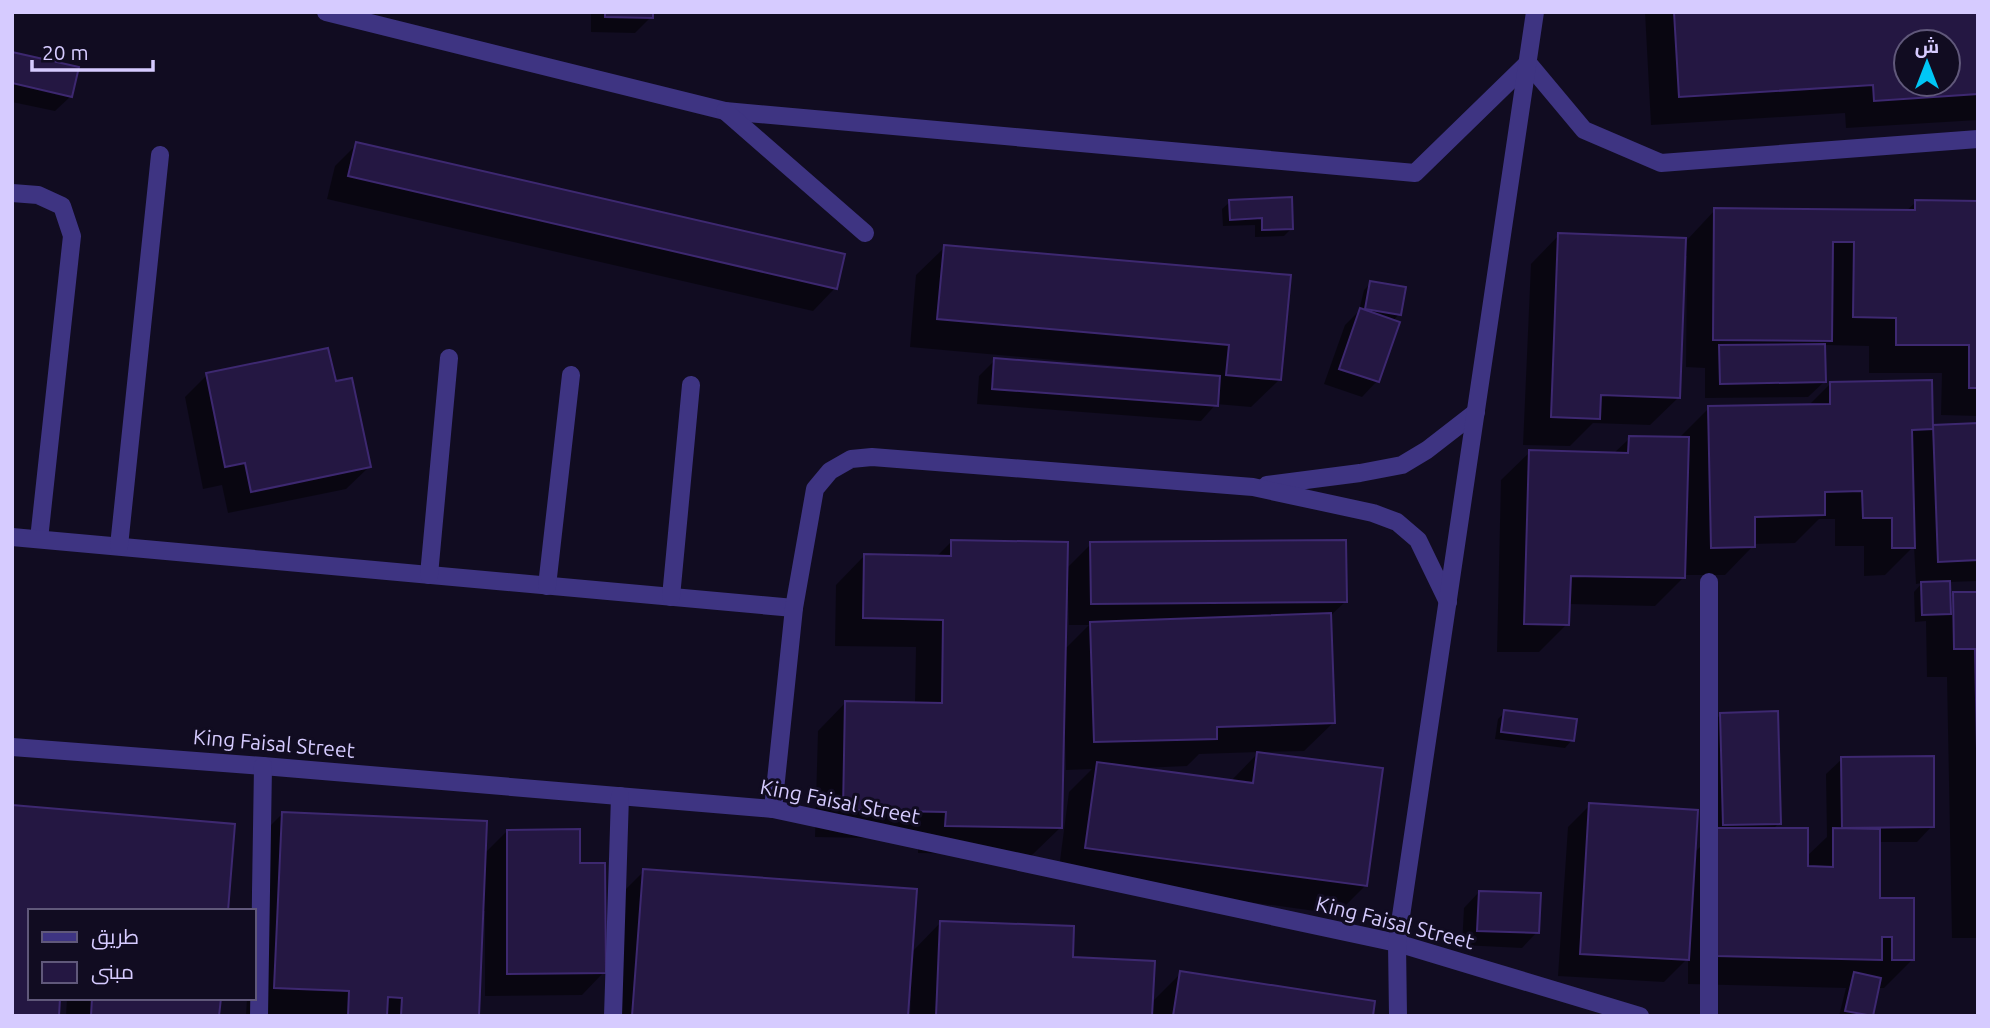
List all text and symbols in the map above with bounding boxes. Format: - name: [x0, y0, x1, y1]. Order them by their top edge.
- scale bar: [32, 28, 152, 72]
- north arrow: [1892, 28, 1962, 98]
- text: ش: [1915, 35, 1939, 58]
- text: 20 m: [42, 40, 89, 64]
- street label: King Faisal Street: [192, 724, 356, 762]
- street label: King Faisal Street: [758, 774, 922, 828]
- street label: King Faisal Street: [1314, 891, 1477, 953]
- legend: [28, 909, 256, 1000]
- text: طريق: [91, 924, 139, 950]
- text: مبنى: [91, 959, 134, 985]

